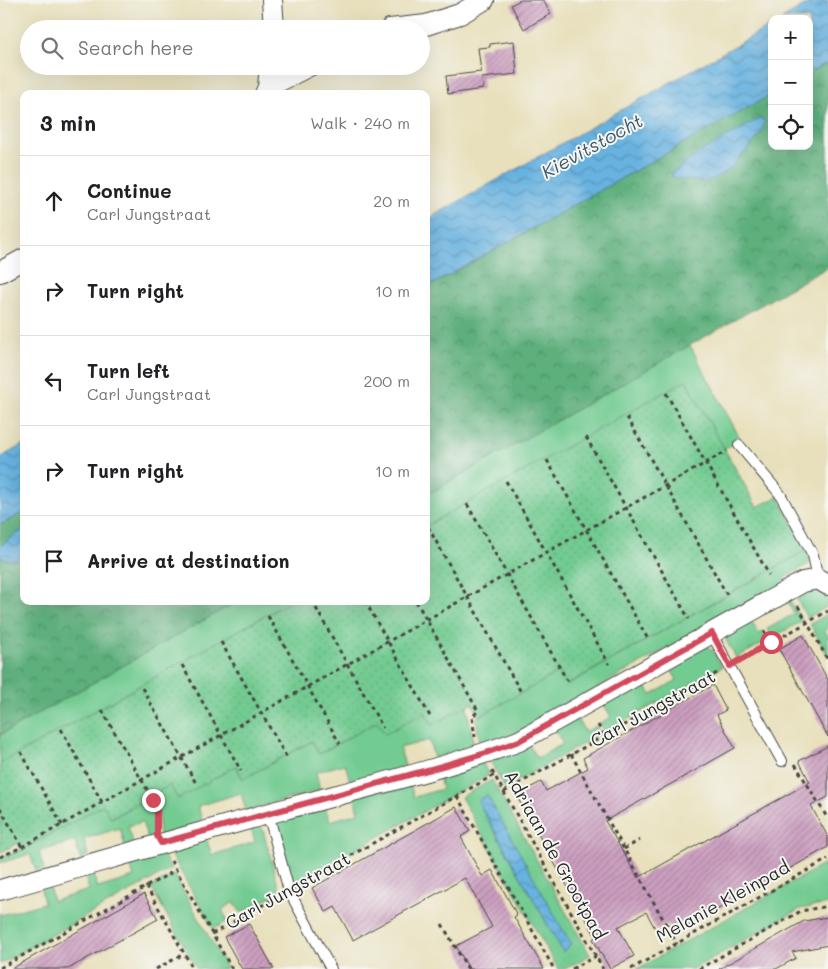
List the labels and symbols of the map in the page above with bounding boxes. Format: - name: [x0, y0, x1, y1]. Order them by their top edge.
- water label: Kievitstocht: [537, 107, 647, 184]
- route start: [760, 631, 783, 654]
- street label: Carl Jungstraat: [586, 664, 719, 752]
- street label: Adriaan de Grootpad: [499, 765, 612, 944]
- route end: [142, 789, 165, 812]
- street label: Carl Jungstraat: [221, 846, 354, 934]
- street label: Melanie Kleinpad: [651, 854, 794, 948]

